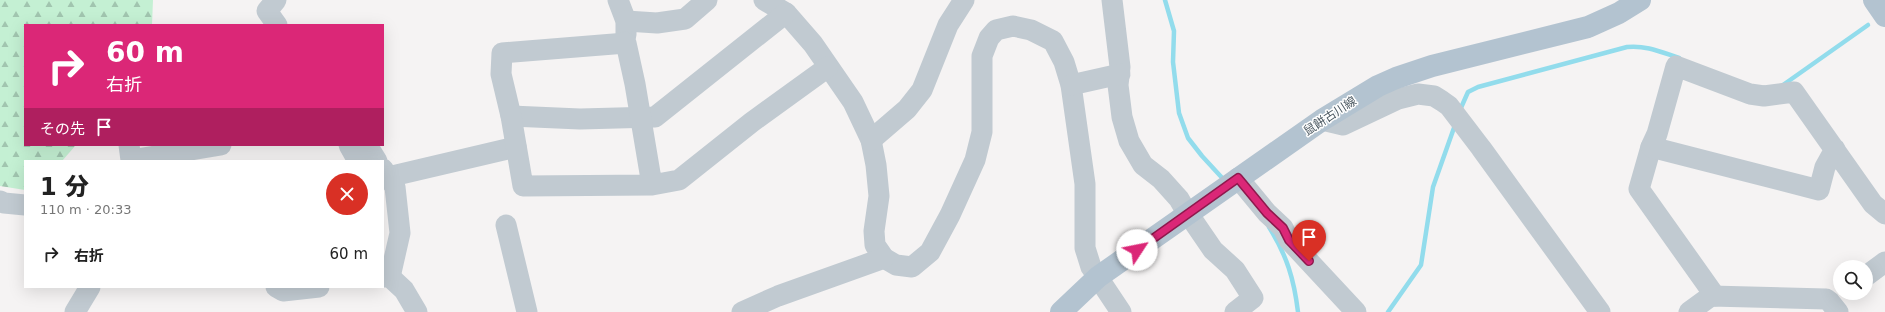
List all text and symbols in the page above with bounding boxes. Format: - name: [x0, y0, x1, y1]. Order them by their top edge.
- text: 60 m: [106, 36, 184, 69]
- icon: right: [40, 40, 92, 92]
- text: 右折: [106, 74, 142, 95]
- street label: 鼠餅古川線: [1301, 94, 1359, 138]
- icon: arrive: [93, 116, 115, 138]
- text: その先: [40, 120, 85, 138]
- text: 1 分: [40, 173, 89, 201]
- button: close: [326, 173, 368, 215]
- text: 110 m · 20:33: [40, 202, 131, 217]
- pin: [1292, 220, 1326, 261]
- icon: arrive: [1298, 226, 1320, 248]
- position arrow: [1116, 229, 1158, 271]
- icon: right: [40, 243, 62, 265]
- text: 60 m: [330, 245, 368, 263]
- text: 右折: [74, 247, 104, 265]
- map controls: [1833, 260, 1873, 300]
- button: search: [1833, 260, 1873, 300]

